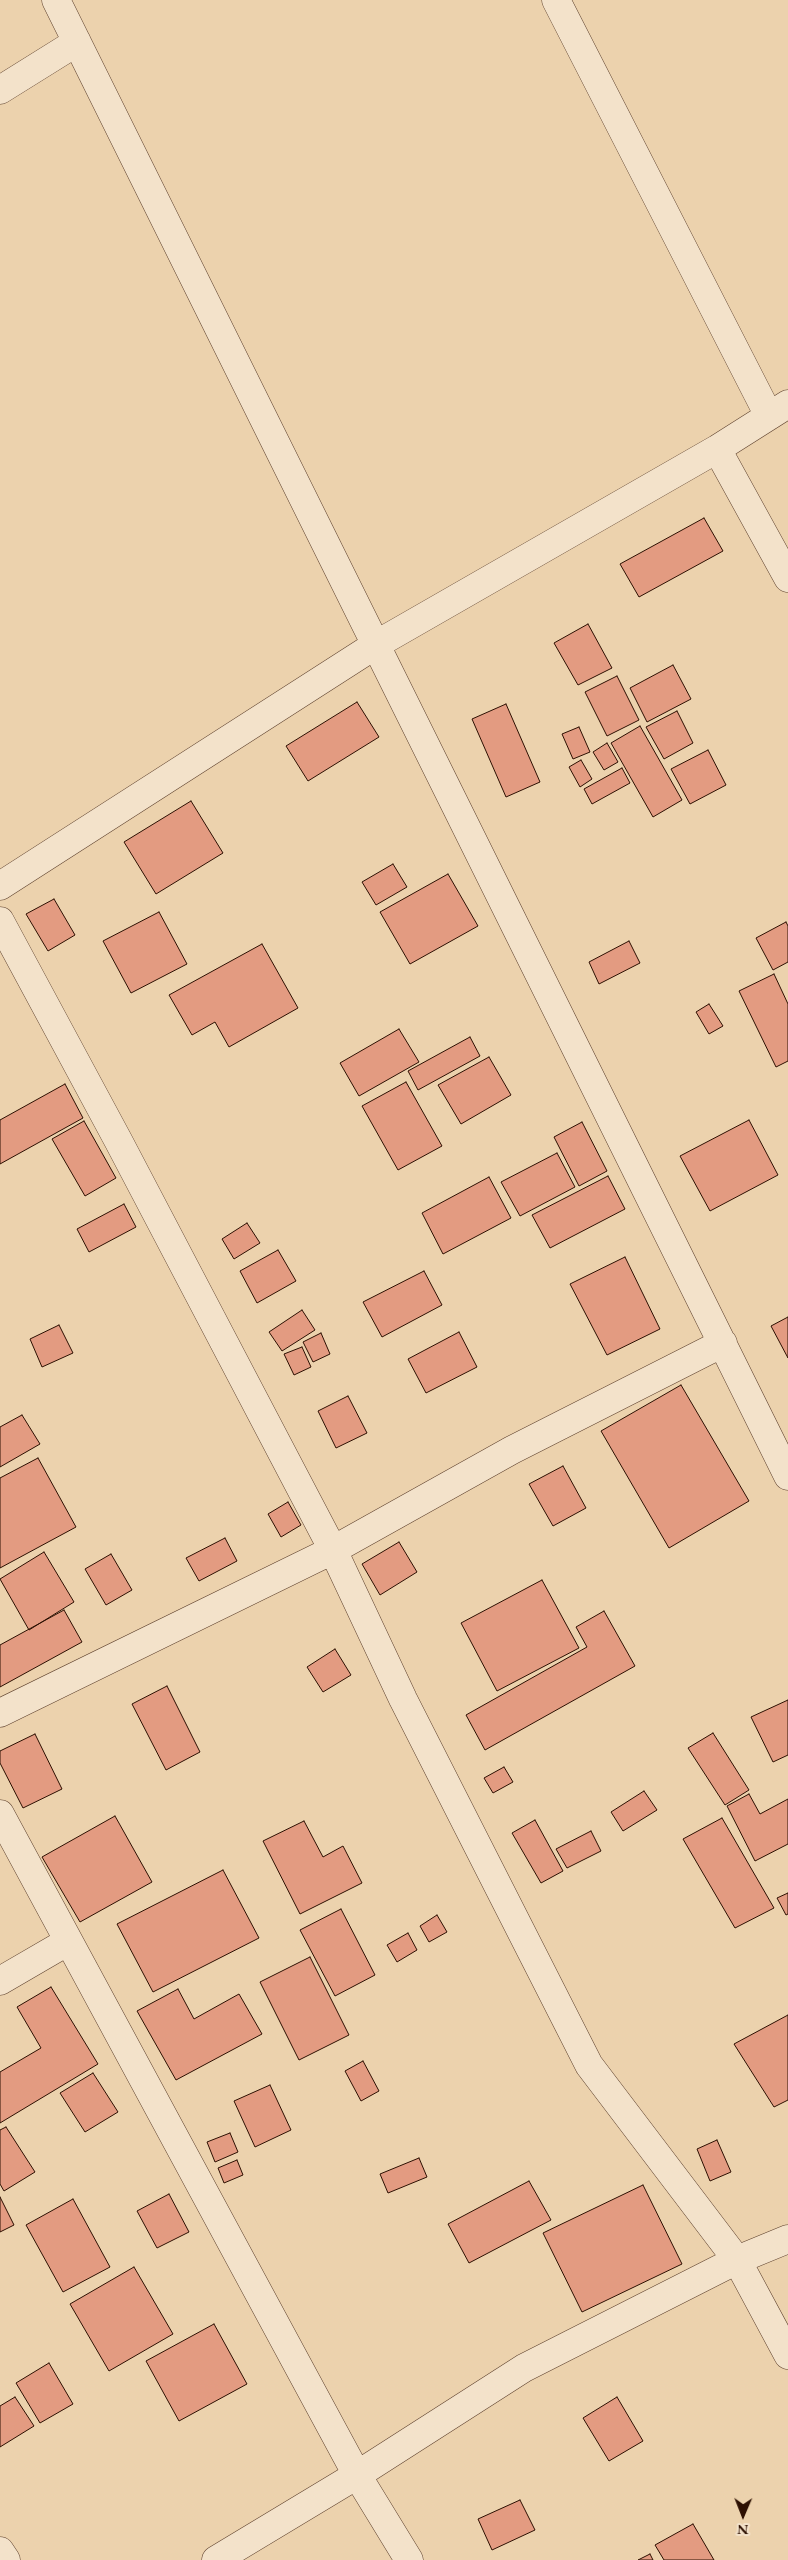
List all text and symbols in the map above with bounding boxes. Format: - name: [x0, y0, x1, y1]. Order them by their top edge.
- north arrow: [718, 2490, 768, 2540]
- text: N: [737, 2521, 749, 2539]

